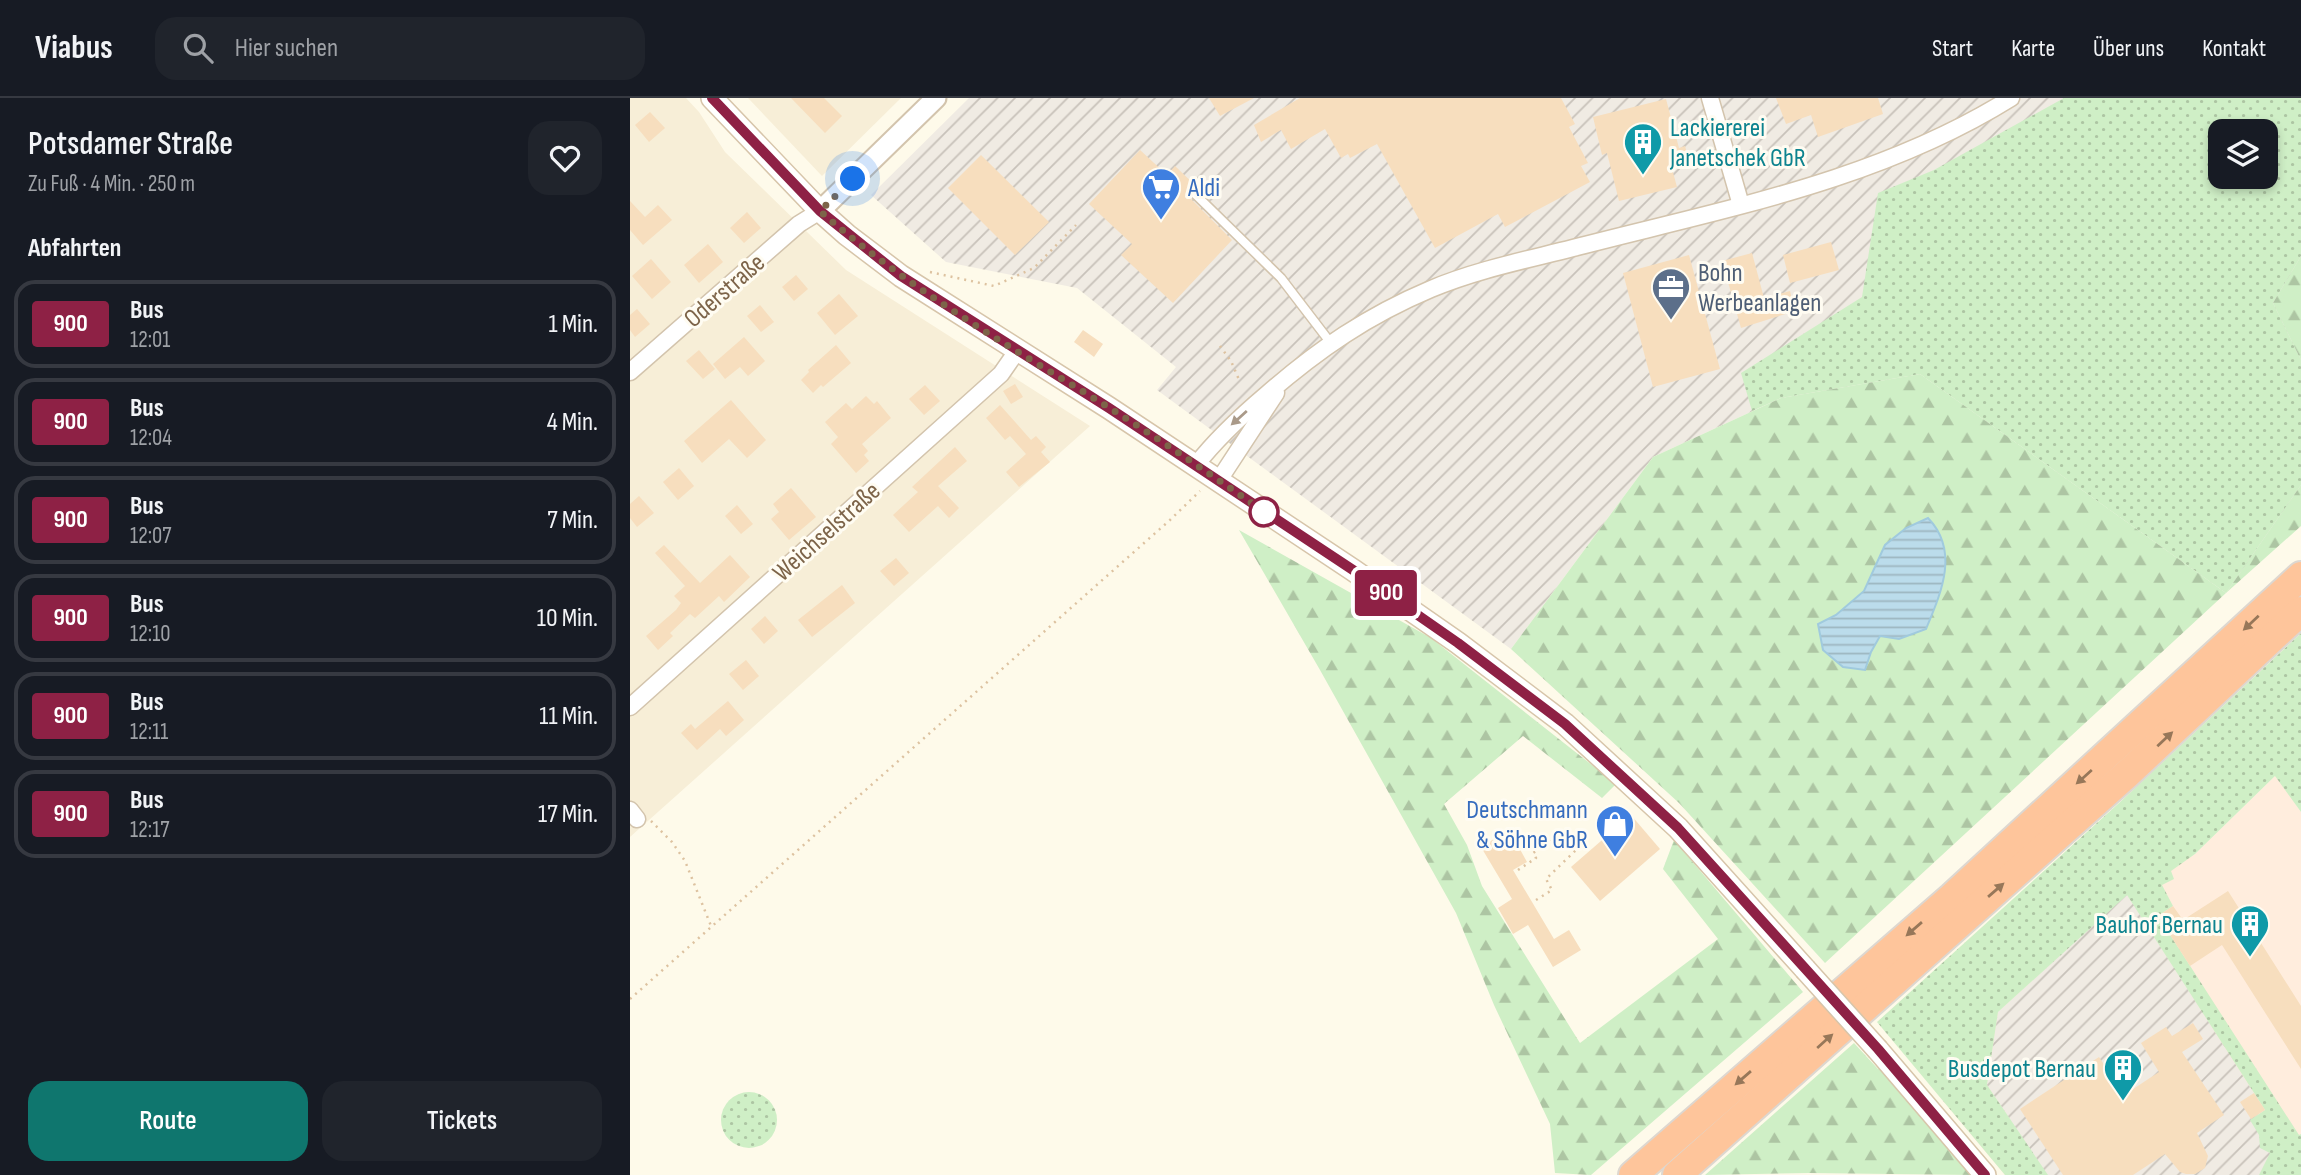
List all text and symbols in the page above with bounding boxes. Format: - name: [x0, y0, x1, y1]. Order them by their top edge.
- search box: [155, 17, 645, 80]
- text: Viabus: [35, 28, 113, 68]
- icon: search: [179, 29, 217, 67]
- text: Hier suchen: [235, 33, 338, 64]
- text: Start: [1932, 34, 1973, 63]
- text: Karte: [2011, 34, 2055, 63]
- text: Über uns: [2093, 34, 2164, 63]
- text: Kontakt: [2202, 34, 2266, 63]
- place label: Lackiererei Janetschek GbR: [1669, 113, 1806, 174]
- map controls: [2208, 119, 2278, 189]
- button: layers: [2208, 119, 2278, 189]
- button: heart: [528, 121, 602, 195]
- building icon: Lackiererei Janetschek GbR: [1622, 121, 1664, 176]
- text: Potsdamer Straße: [28, 124, 233, 164]
- your location: [835, 161, 870, 196]
- supermarket icon: Aldi: [1140, 166, 1182, 221]
- text: Zu Fuß · 4 Min. · 250 m: [28, 170, 195, 198]
- place label: Aldi: [1187, 173, 1220, 204]
- text: Abfahrten: [28, 233, 121, 264]
- street label: Oderstraße: [678, 248, 772, 335]
- place label: Bohn Werbeanlagen: [1698, 258, 1821, 319]
- office icon: Bohn Werbeanlagen: [1650, 266, 1692, 321]
- text: Bus: [130, 295, 164, 326]
- text: 900: [53, 309, 88, 338]
- text: 1 Min.: [548, 309, 598, 340]
- text: 12:01: [130, 326, 170, 354]
- text: Bus: [130, 393, 164, 424]
- text: 900: [53, 407, 88, 436]
- text: 4 Min.: [547, 407, 598, 438]
- one-way arrow: [1230, 410, 1248, 426]
- text: 12:04: [130, 424, 172, 452]
- street label: Weichselstraße: [767, 476, 887, 588]
- text: Bus: [130, 491, 164, 522]
- unlabelled marker: [1249, 497, 1279, 527]
- text: 900: [53, 505, 88, 534]
- text: 7 Min.: [547, 505, 598, 536]
- text: 12:07: [130, 522, 172, 550]
- line badge: 900: [1346, 570, 1426, 616]
- text: 900: [1369, 578, 1403, 607]
- text: Bus: [130, 589, 164, 620]
- text: 900: [53, 603, 88, 632]
- text: 10 Min.: [537, 603, 598, 634]
- one-way arrow: [2242, 615, 2260, 631]
- text: 12:10: [130, 620, 170, 648]
- text: Bus: [130, 687, 164, 718]
- text: 900: [53, 701, 88, 730]
- text: 11 Min.: [539, 701, 598, 732]
- text: 12:11: [130, 718, 168, 746]
- one-way arrow: [2156, 731, 2173, 747]
- one-way arrow: [2075, 769, 2093, 785]
- text: Bus: [130, 785, 164, 816]
- place label: Deutschmann & Söhne GbR: [1466, 795, 1588, 856]
- text: 900: [53, 799, 88, 828]
- text: 17 Min.: [538, 799, 598, 830]
- shop icon: Deutschmann & Söhne GbR: [1594, 803, 1636, 858]
- text: 12:17: [130, 816, 169, 844]
- one-way arrow: [1987, 882, 2005, 898]
- building icon: Bauhof Bernau: [2229, 903, 2271, 958]
- place label: Bauhof Bernau: [2095, 910, 2223, 941]
- one-way arrow: [1906, 921, 1923, 936]
- one-way arrow: [1817, 1034, 1834, 1049]
- building icon: Busdepot Bernau: [2102, 1047, 2144, 1102]
- place label: Busdepot Bernau: [1948, 1054, 2096, 1085]
- one-way arrow: [1734, 1070, 1752, 1086]
- button: Route: [28, 1081, 308, 1161]
- button: Tickets: [322, 1081, 602, 1161]

